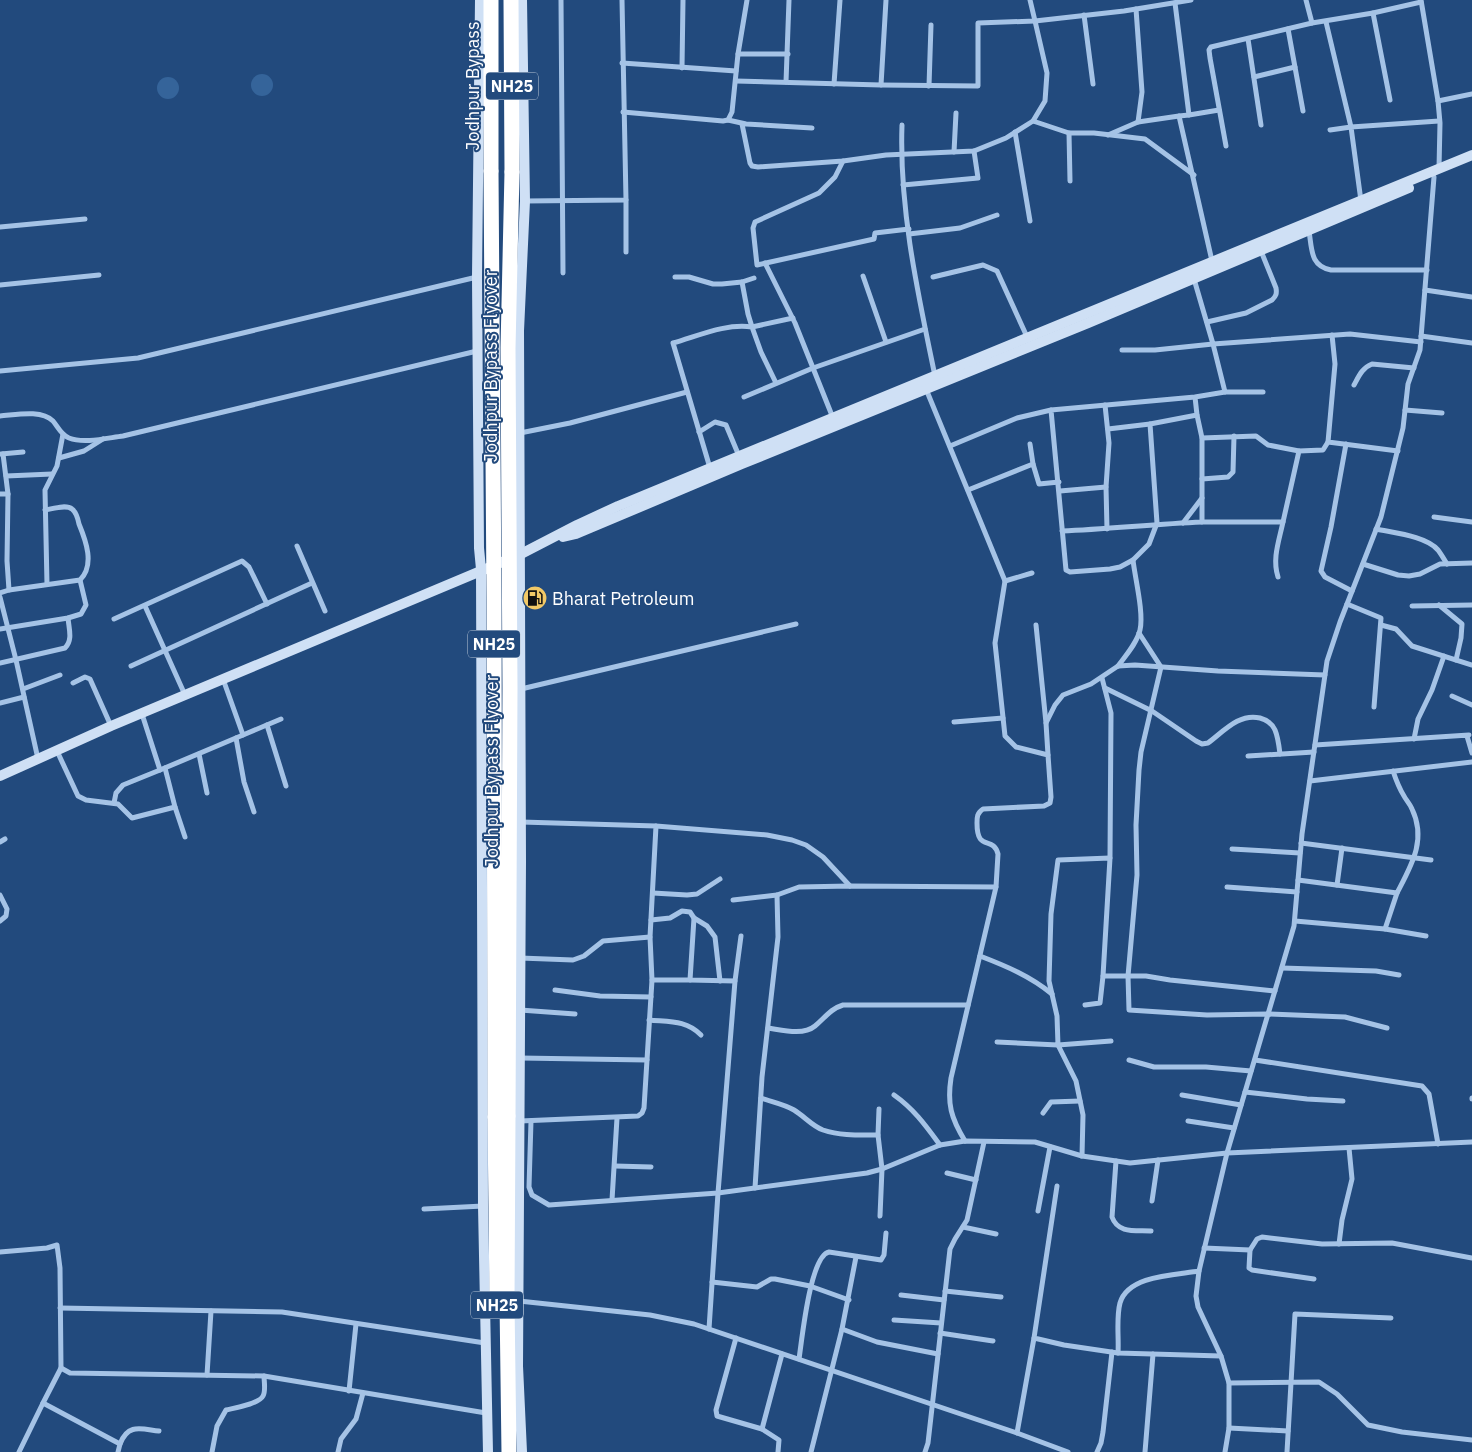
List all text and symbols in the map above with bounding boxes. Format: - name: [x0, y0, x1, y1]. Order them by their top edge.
- street label: Jodhpur Bypass: [461, 21, 484, 151]
- road number: NH25: [486, 72, 538, 100]
- street label: Jodhpur Bypass Flyover: [479, 269, 502, 462]
- fuel station icon: Bharat Petroleum: [522, 585, 548, 611]
- place label: Bharat Petroleum: [552, 587, 694, 610]
- road number: NH25: [468, 630, 520, 658]
- street label: Jodhpur Bypass Flyover: [480, 674, 503, 867]
- road number: NH25: [471, 1292, 523, 1318]

